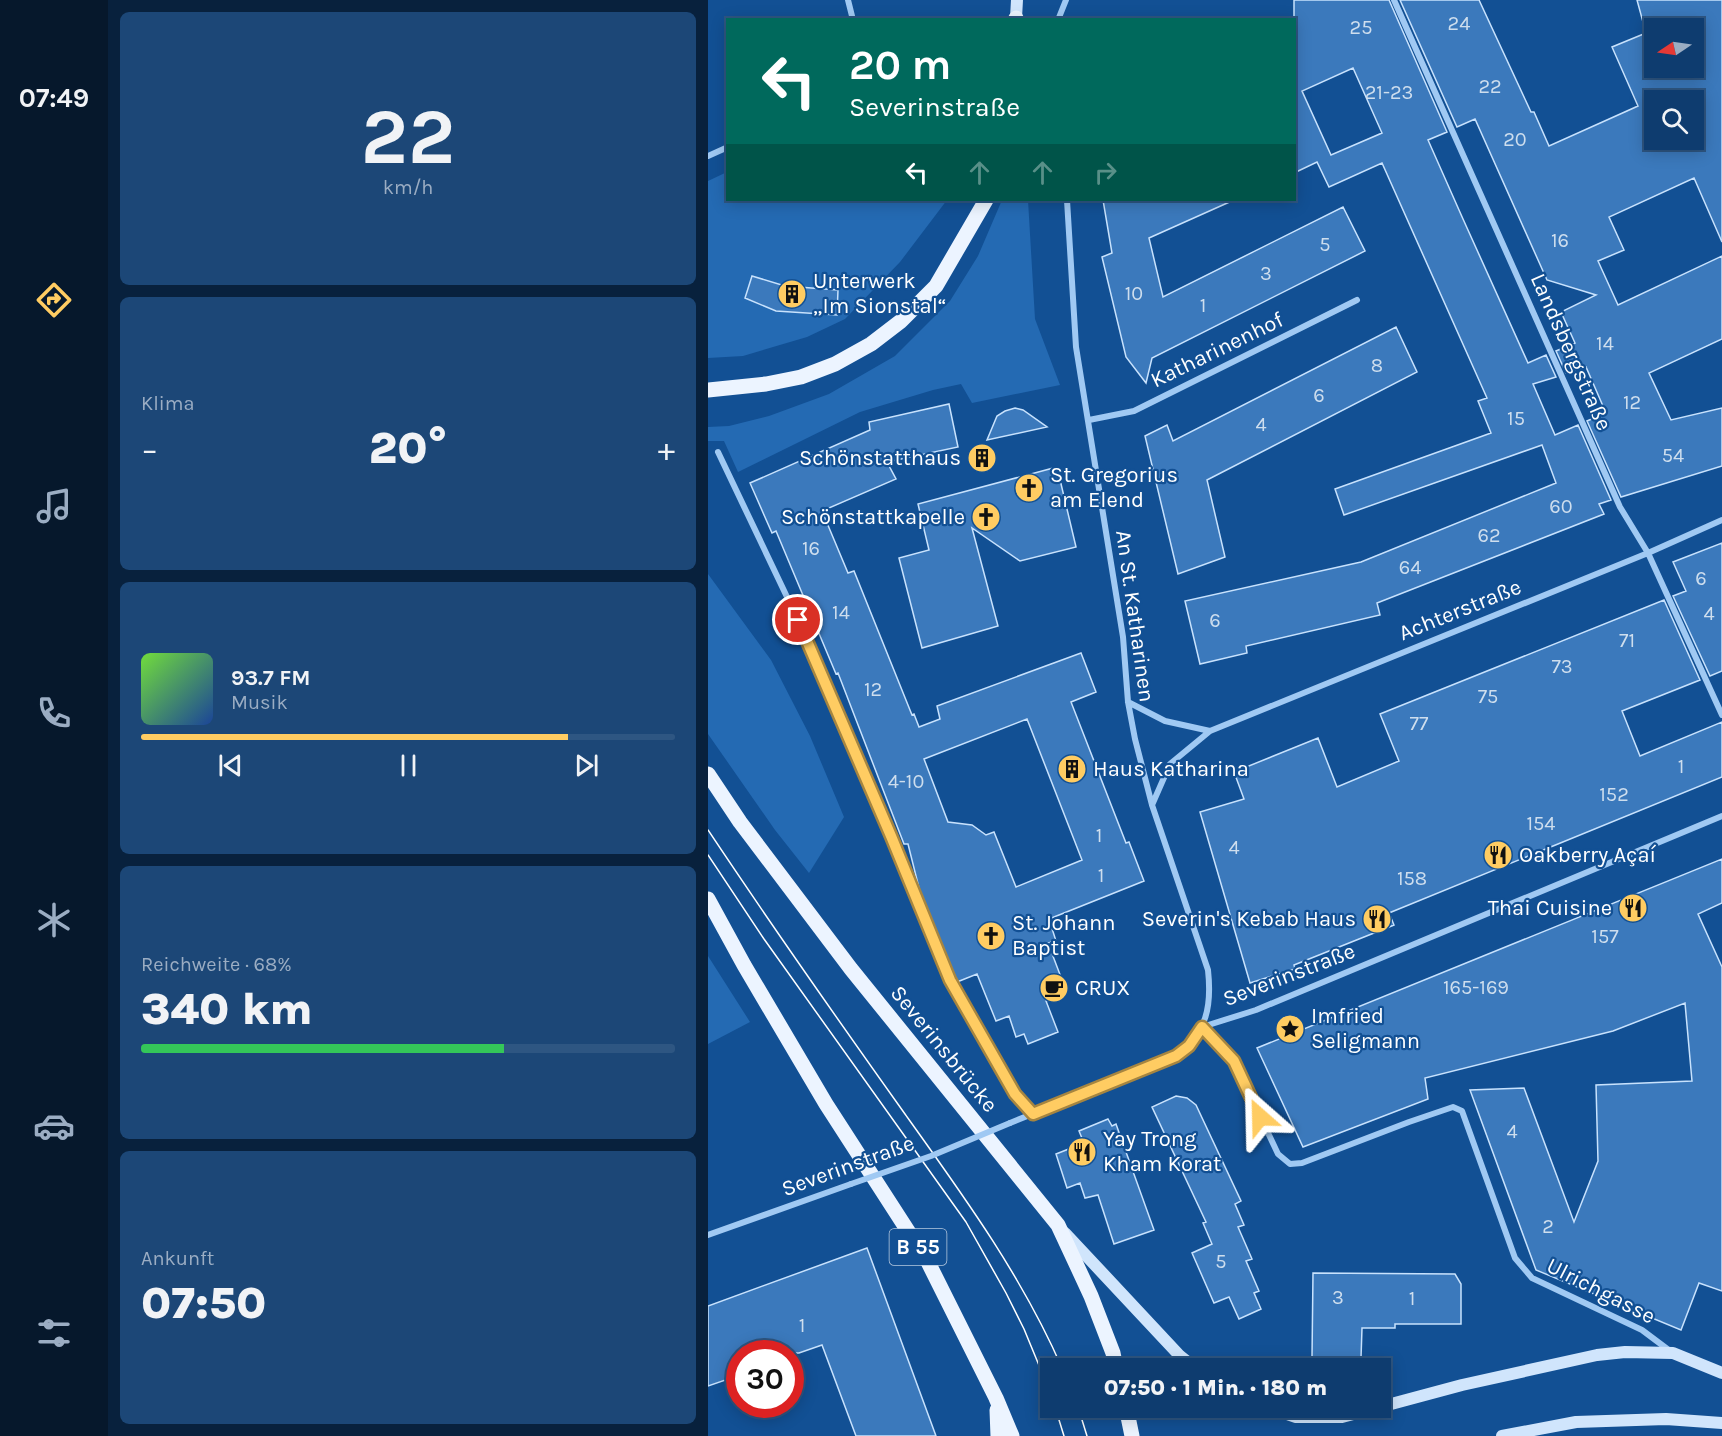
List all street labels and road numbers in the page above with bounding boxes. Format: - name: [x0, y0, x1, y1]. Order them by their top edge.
- street label: Landsbergstraße: [1525, 269, 1617, 435]
- street label: Katharinenhof: [1146, 306, 1288, 393]
- street label: An St. Katharinen: [1110, 528, 1160, 704]
- street label: Achterstraße: [1395, 574, 1525, 646]
- street label: Severinstraße: [1219, 938, 1359, 1012]
- street label: Severinsbrücke: [885, 980, 1003, 1118]
- street label: Severinstraße: [778, 1130, 918, 1202]
- road number: B 55: [890, 1229, 946, 1265]
- street label: Ulrichgasse: [1542, 1252, 1660, 1330]

